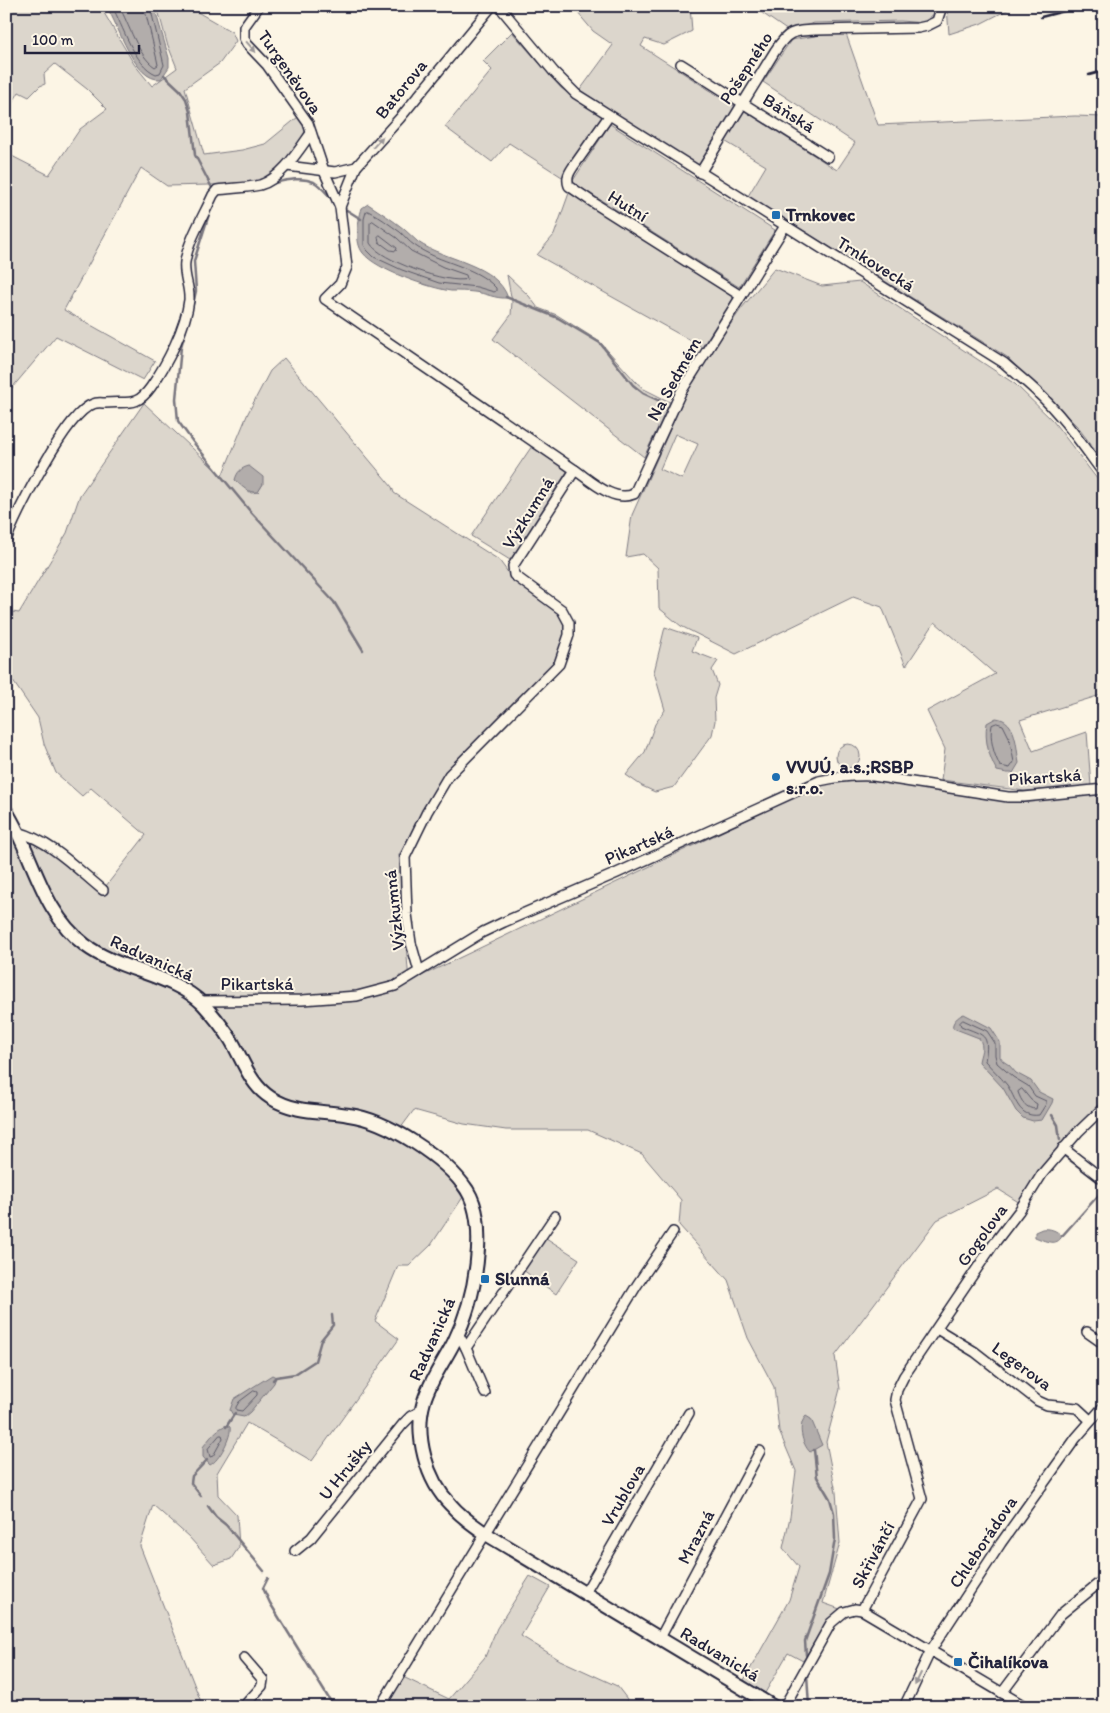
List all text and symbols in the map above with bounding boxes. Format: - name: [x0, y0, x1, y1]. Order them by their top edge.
- scale bar: [25, 22, 139, 54]
- street label: Turgeněvova: [253, 26, 327, 119]
- street label: Pošepného: [714, 28, 778, 108]
- text: 100 m: [32, 31, 74, 49]
- one-way arrow: [245, 41, 256, 54]
- street label: Batorova: [370, 54, 432, 123]
- street label: Báňská: [759, 88, 820, 138]
- one-way arrow: [372, 137, 384, 149]
- street label: Hutní: [604, 185, 653, 227]
- place label: Trnkovec: [785, 204, 856, 226]
- marker: Trnkovec: [770, 209, 782, 221]
- street label: Trnkovecká: [833, 231, 920, 297]
- street label: Na Sedmém: [642, 333, 706, 425]
- street label: Výzkumná: [497, 472, 559, 553]
- place label: VVUÚ, a.s.;RSBP s.r.o.: [786, 756, 914, 799]
- street label: Pikartská: [1008, 763, 1083, 791]
- marker: VVUÚ, a.s.;RSBP s.r.o.: [770, 771, 782, 783]
- street label: Pikartská: [601, 820, 677, 870]
- street label: Výzkumná: [379, 868, 409, 951]
- street label: Radvanická: [107, 930, 198, 986]
- street label: Pikartská: [220, 973, 294, 995]
- street label: Gogolova: [952, 1199, 1012, 1271]
- place label: Slunná: [495, 1268, 550, 1290]
- marker: Slunná: [479, 1273, 491, 1285]
- street label: Radvanická: [404, 1293, 460, 1384]
- street label: Legerova: [988, 1337, 1057, 1396]
- street label: U Hrušky: [314, 1435, 376, 1505]
- street label: Vrublova: [596, 1459, 650, 1530]
- street label: Chleborádova: [944, 1491, 1022, 1592]
- street label: Mrazná: [673, 1505, 720, 1568]
- street label: Skřivánčí: [846, 1518, 900, 1592]
- street label: Radvanická: [676, 1622, 764, 1687]
- place label: Čihalíkova: [968, 1651, 1049, 1673]
- marker: Čihalíkova: [952, 1656, 964, 1668]
- one-way arrow: [913, 1671, 922, 1686]

